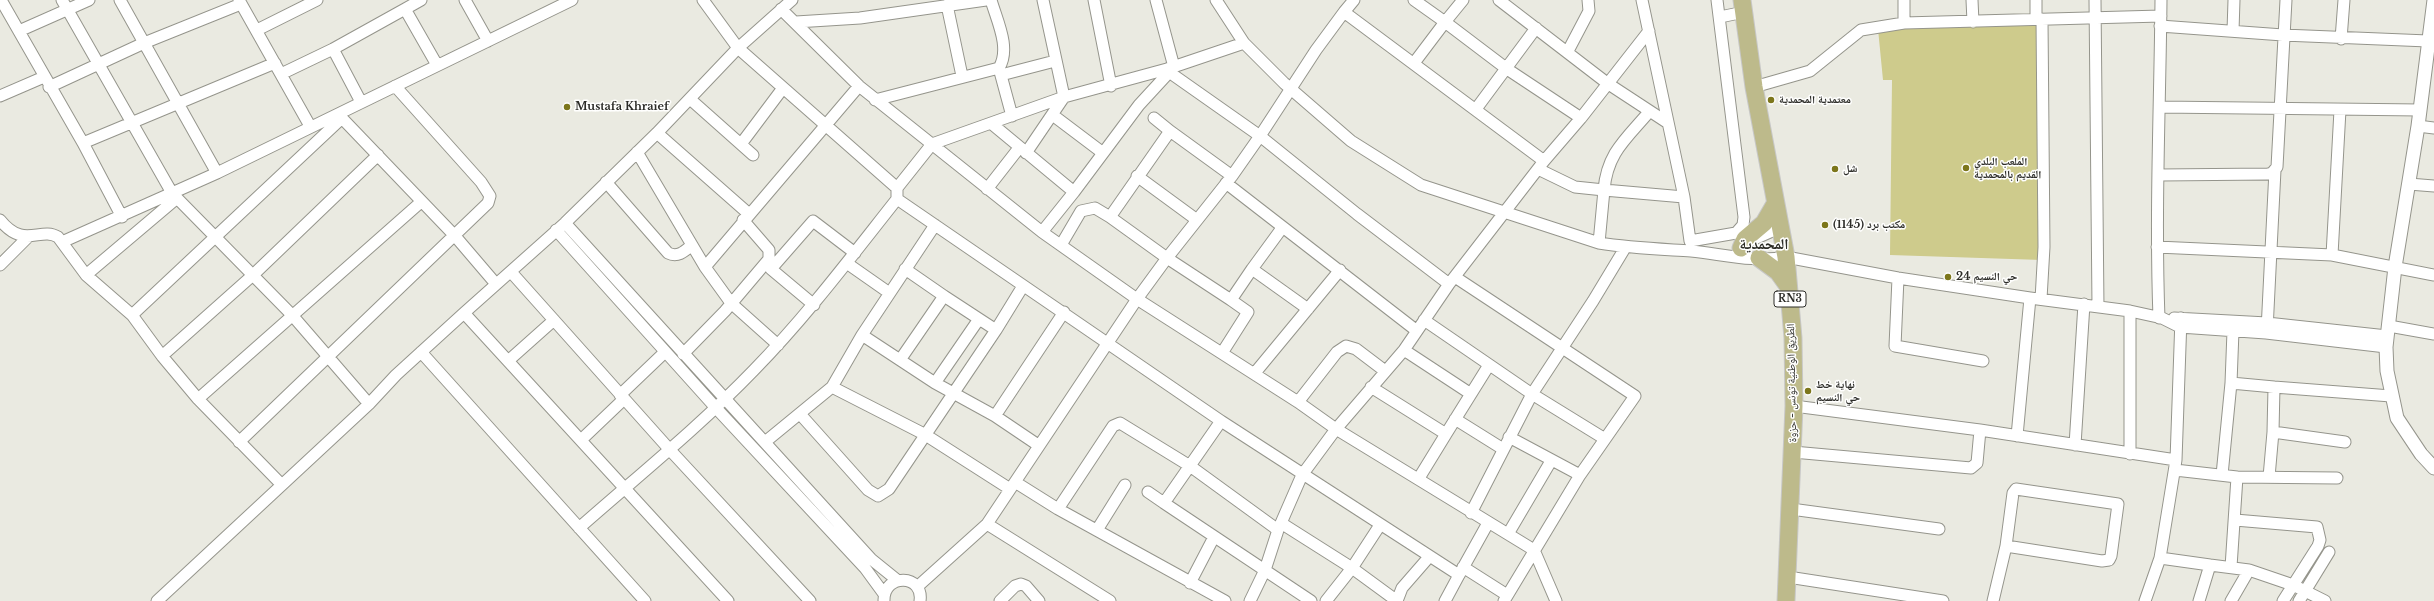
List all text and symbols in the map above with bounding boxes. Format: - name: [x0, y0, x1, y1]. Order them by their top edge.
- place label: معتمدية المحمدية: [1779, 93, 1851, 107]
- marker: معتمدية المحمدية: [1766, 95, 1776, 105]
- place label: Mustafa Khraief: [575, 100, 669, 114]
- marker: Mustafa Khraief: [562, 102, 572, 112]
- place label: الملعب البلدي القديم بالمحمدية: [1974, 155, 2041, 181]
- place label: شل: [1843, 162, 1857, 176]
- marker: الملعب البلدي القديم بالمحمدية: [1961, 163, 1971, 173]
- marker: شل: [1830, 164, 1840, 174]
- place label: مكتب برد (1145): [1833, 218, 1905, 232]
- marker: مكتب برد (1145): [1820, 220, 1830, 230]
- district label: المحمدية: [1739, 236, 1789, 254]
- place label: حي النسيم 24: [1956, 270, 2018, 284]
- marker: حي النسيم 24: [1943, 272, 1953, 282]
- road number: RN3: [1774, 291, 1806, 307]
- street label: الطريق الوطنية تونس - حزوة: [1784, 324, 1800, 442]
- place label: نهاية خط حي النسيم: [1816, 378, 1860, 404]
- marker: نهاية خط حي النسيم: [1803, 386, 1813, 396]

